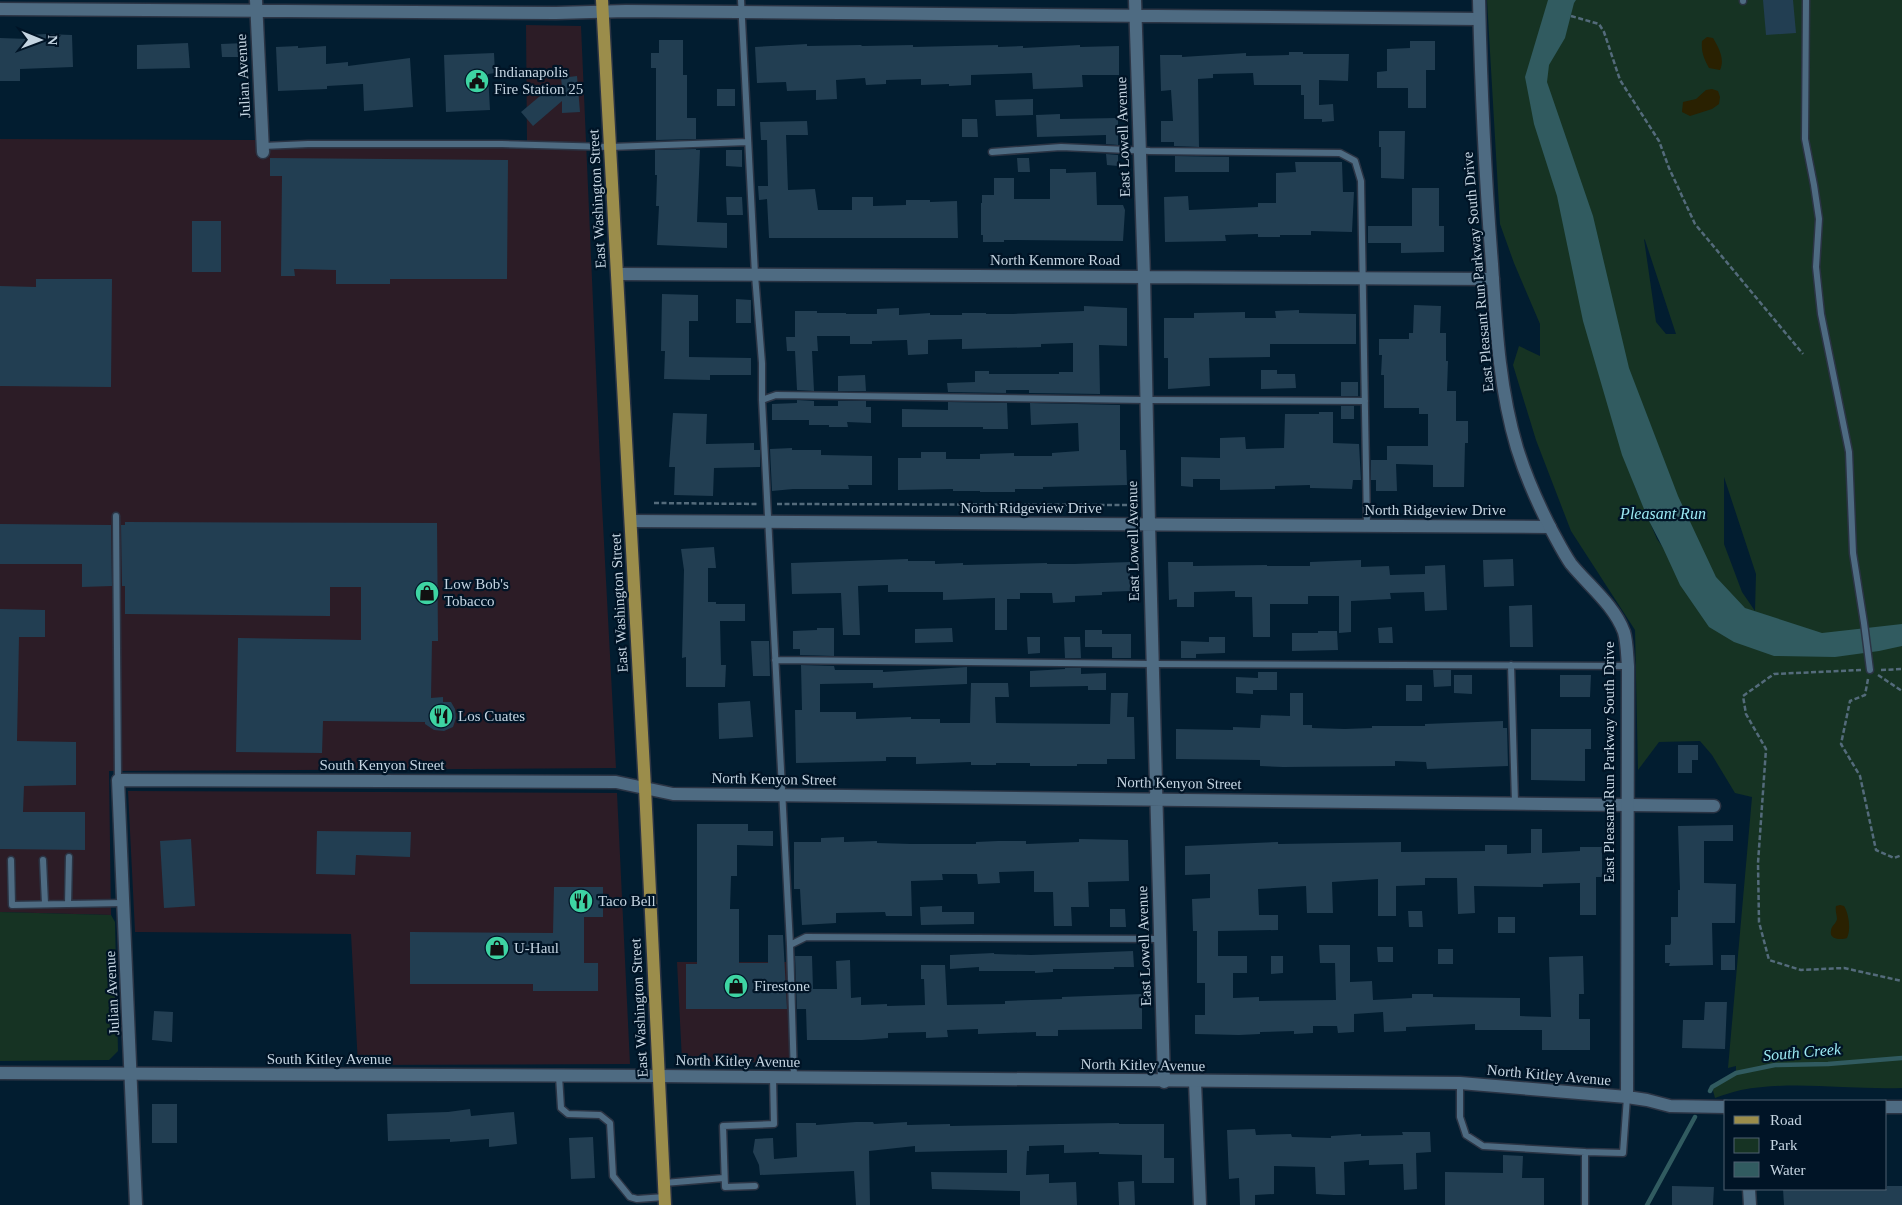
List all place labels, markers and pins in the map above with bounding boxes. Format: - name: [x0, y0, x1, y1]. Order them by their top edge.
- place label: Indianapolis Fire Station 25: [494, 64, 583, 97]
- public building icon: Indianapolis Fire Station 25: [464, 68, 490, 94]
- place label: Low Bob's Tobacco: [444, 576, 509, 609]
- shop icon: Low Bob's Tobacco: [414, 580, 440, 606]
- restaurant icon: Los Cuates: [428, 703, 454, 729]
- place label: Los Cuates: [458, 708, 525, 724]
- restaurant icon: Taco Bell: [568, 888, 594, 914]
- place label: Taco Bell: [598, 893, 656, 909]
- shop icon: U-Haul: [484, 935, 510, 961]
- place label: U-Haul: [514, 940, 559, 956]
- shop icon: Firestone: [723, 973, 749, 999]
- place label: Firestone: [754, 978, 810, 994]

